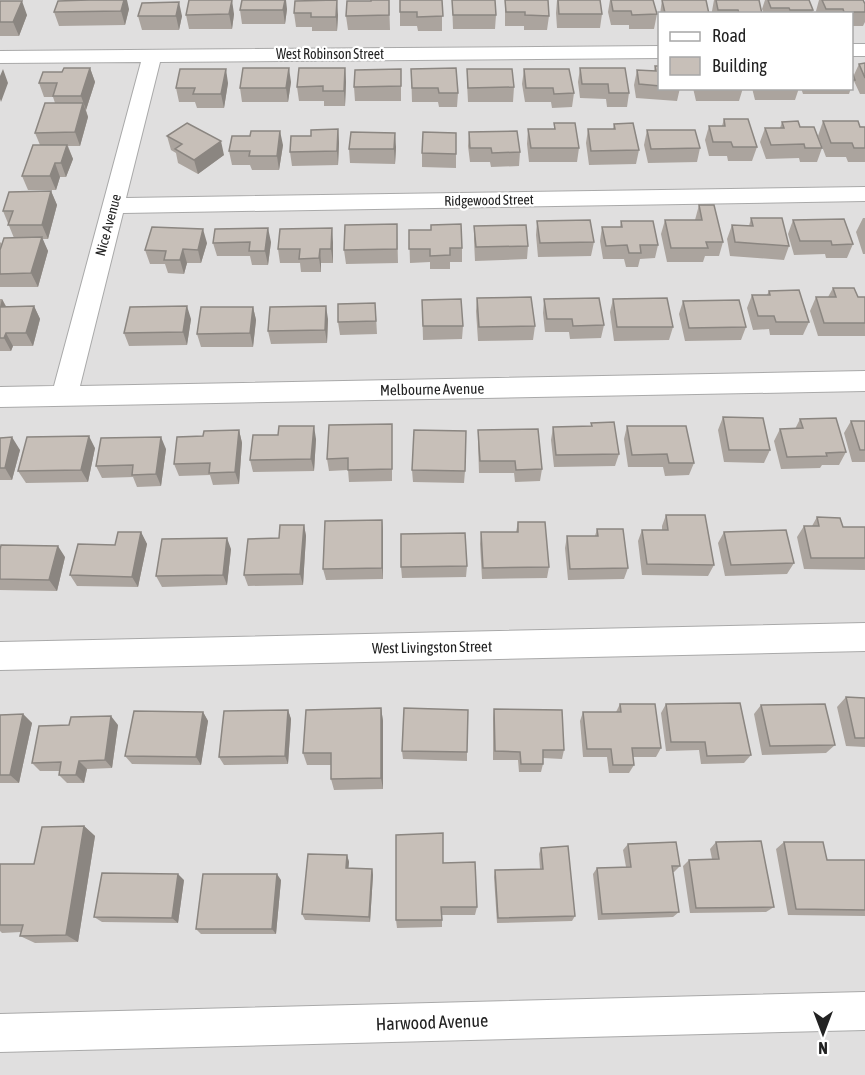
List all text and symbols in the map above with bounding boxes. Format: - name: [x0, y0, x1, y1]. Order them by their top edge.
- legend: [658, 12, 853, 90]
- text: Road: [712, 25, 746, 46]
- street label: West Robinson Street: [276, 46, 384, 62]
- text: Building: [712, 55, 767, 76]
- street label: Ridgewood Street: [444, 191, 534, 209]
- street label: Nice Avenue: [92, 192, 124, 258]
- street label: Melbourne Avenue: [380, 380, 484, 398]
- street label: West Livingston Street: [372, 637, 492, 657]
- north arrow: [793, 1003, 853, 1063]
- street label: Harwood Avenue: [375, 1010, 489, 1034]
- text: N: [818, 1039, 828, 1057]

